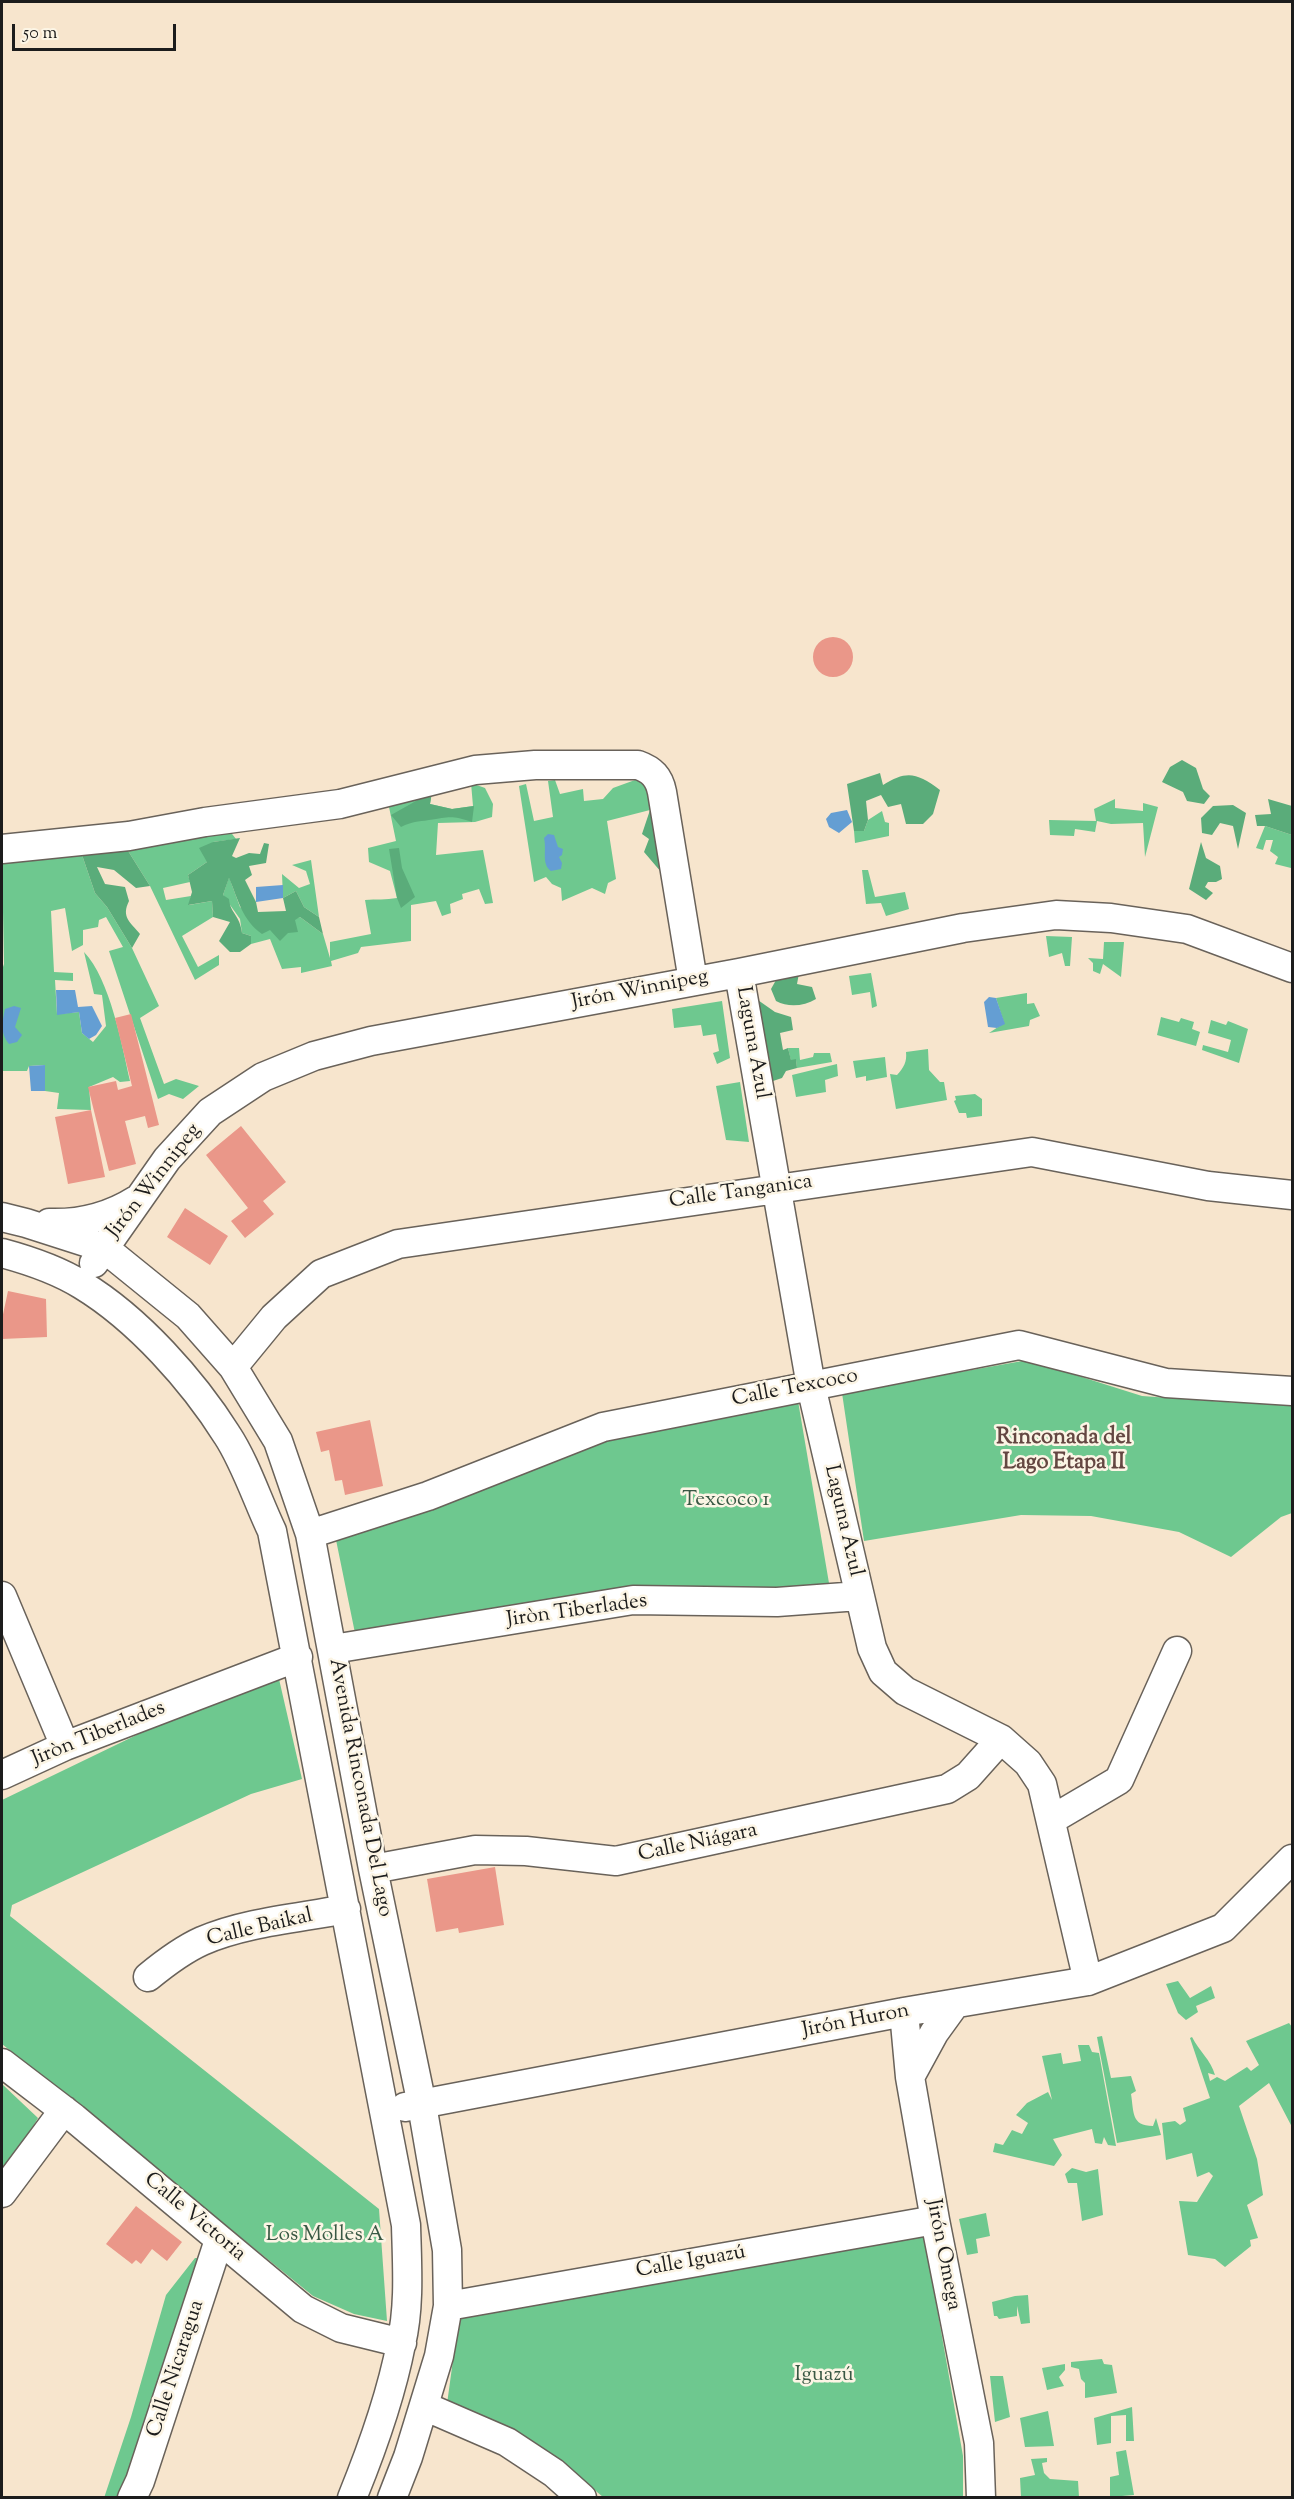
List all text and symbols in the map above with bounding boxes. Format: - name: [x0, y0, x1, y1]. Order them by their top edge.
- scale bar: [15, 12, 178, 50]
- text: 50 m: [23, 21, 57, 47]
- street label: Jirón Winnipeg: [570, 965, 710, 1017]
- street label: Laguna Azul: [729, 985, 773, 1101]
- street label: Jirón Winnipeg: [102, 1120, 208, 1244]
- street label: Calle Tanganica: [668, 1170, 814, 1216]
- street label: Calle Texcoco: [730, 1364, 860, 1414]
- district label: Rinconada del Lago Etapa II: [996, 1426, 1132, 1478]
- street label: Laguna Azul: [817, 1463, 867, 1579]
- park label: Texcoco 1: [682, 1488, 770, 1514]
- street label: Jiròn Tiberlades: [505, 1590, 649, 1634]
- street label: Avenida Rinconada Del Lago: [322, 1657, 396, 1919]
- street label: Jiròn Tiberlades: [29, 1697, 169, 1773]
- street label: Calle Niágara: [636, 1819, 760, 1869]
- street label: Calle Baikal: [205, 1905, 315, 1953]
- street label: Jirón Huron: [800, 1999, 912, 2045]
- street label: Calle Victoria: [138, 2168, 250, 2268]
- street label: Jirón Omega: [919, 2197, 965, 2313]
- park label: Los Molles A: [266, 2223, 384, 2249]
- street label: Calle Iguazú: [634, 2241, 748, 2285]
- street label: Calle Nicaragua: [143, 2297, 211, 2441]
- park label: Iguazú: [795, 2363, 853, 2389]

